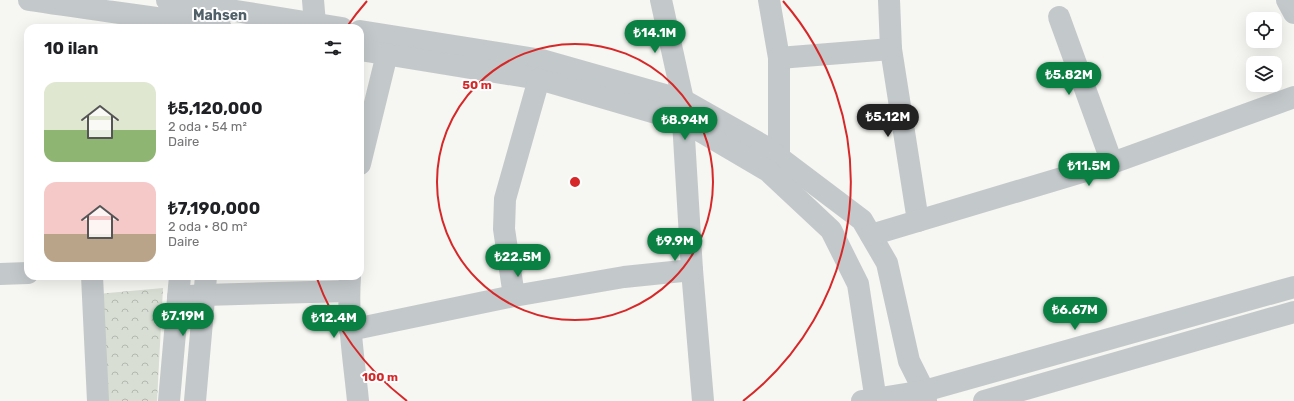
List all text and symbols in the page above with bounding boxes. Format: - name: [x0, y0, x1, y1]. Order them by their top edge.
- district label: Mahsen: [193, 7, 247, 24]
- map controls: [1246, 12, 1282, 92]
- button: locate: [1246, 12, 1282, 48]
- pin: ₺14.1M: [622, 20, 688, 54]
- text: ₺14.1M: [634, 25, 676, 40]
- icon: filters: [322, 37, 344, 59]
- text: 10 ilan: [44, 38, 98, 58]
- button: layers: [1246, 56, 1282, 92]
- pin: ₺5.82M: [1036, 62, 1102, 96]
- text: ₺5.82M: [1045, 67, 1093, 82]
- text: 50 m: [462, 78, 492, 92]
- icon: home: [76, 98, 124, 146]
- text: ₺5,120,000: [168, 98, 262, 118]
- pin: ₺5.12M: [855, 104, 921, 138]
- pin: ₺8.94M: [652, 107, 718, 141]
- text: ₺5.12M: [866, 109, 910, 124]
- text: ₺8.94M: [661, 112, 709, 127]
- text: 2 oda · 54 m²: [168, 119, 247, 134]
- text: Daire: [168, 134, 199, 149]
- pin: ₺11.5M: [1056, 153, 1122, 187]
- text: ₺11.5M: [1067, 158, 1111, 173]
- centre of rings: [568, 175, 582, 189]
- icon: home: [76, 198, 124, 246]
- text: ₺7,190,000: [168, 198, 260, 218]
- text: 2 oda · 80 m²: [168, 219, 248, 234]
- pin: ₺9.9M: [647, 228, 703, 262]
- text: ₺9.9M: [656, 233, 694, 248]
- text: Daire: [168, 234, 199, 249]
- pin: ₺22.5M: [485, 244, 551, 278]
- text: ₺22.5M: [494, 249, 542, 264]
- pin: ₺6.67M: [1042, 297, 1108, 331]
- text: ₺6.67M: [1052, 302, 1098, 317]
- pin: ₺7.19M: [150, 303, 216, 337]
- pin: ₺12.4M: [301, 305, 367, 339]
- text: ₺7.19M: [162, 308, 204, 323]
- text: ₺12.4M: [311, 310, 357, 325]
- text: 100 m: [362, 370, 398, 384]

